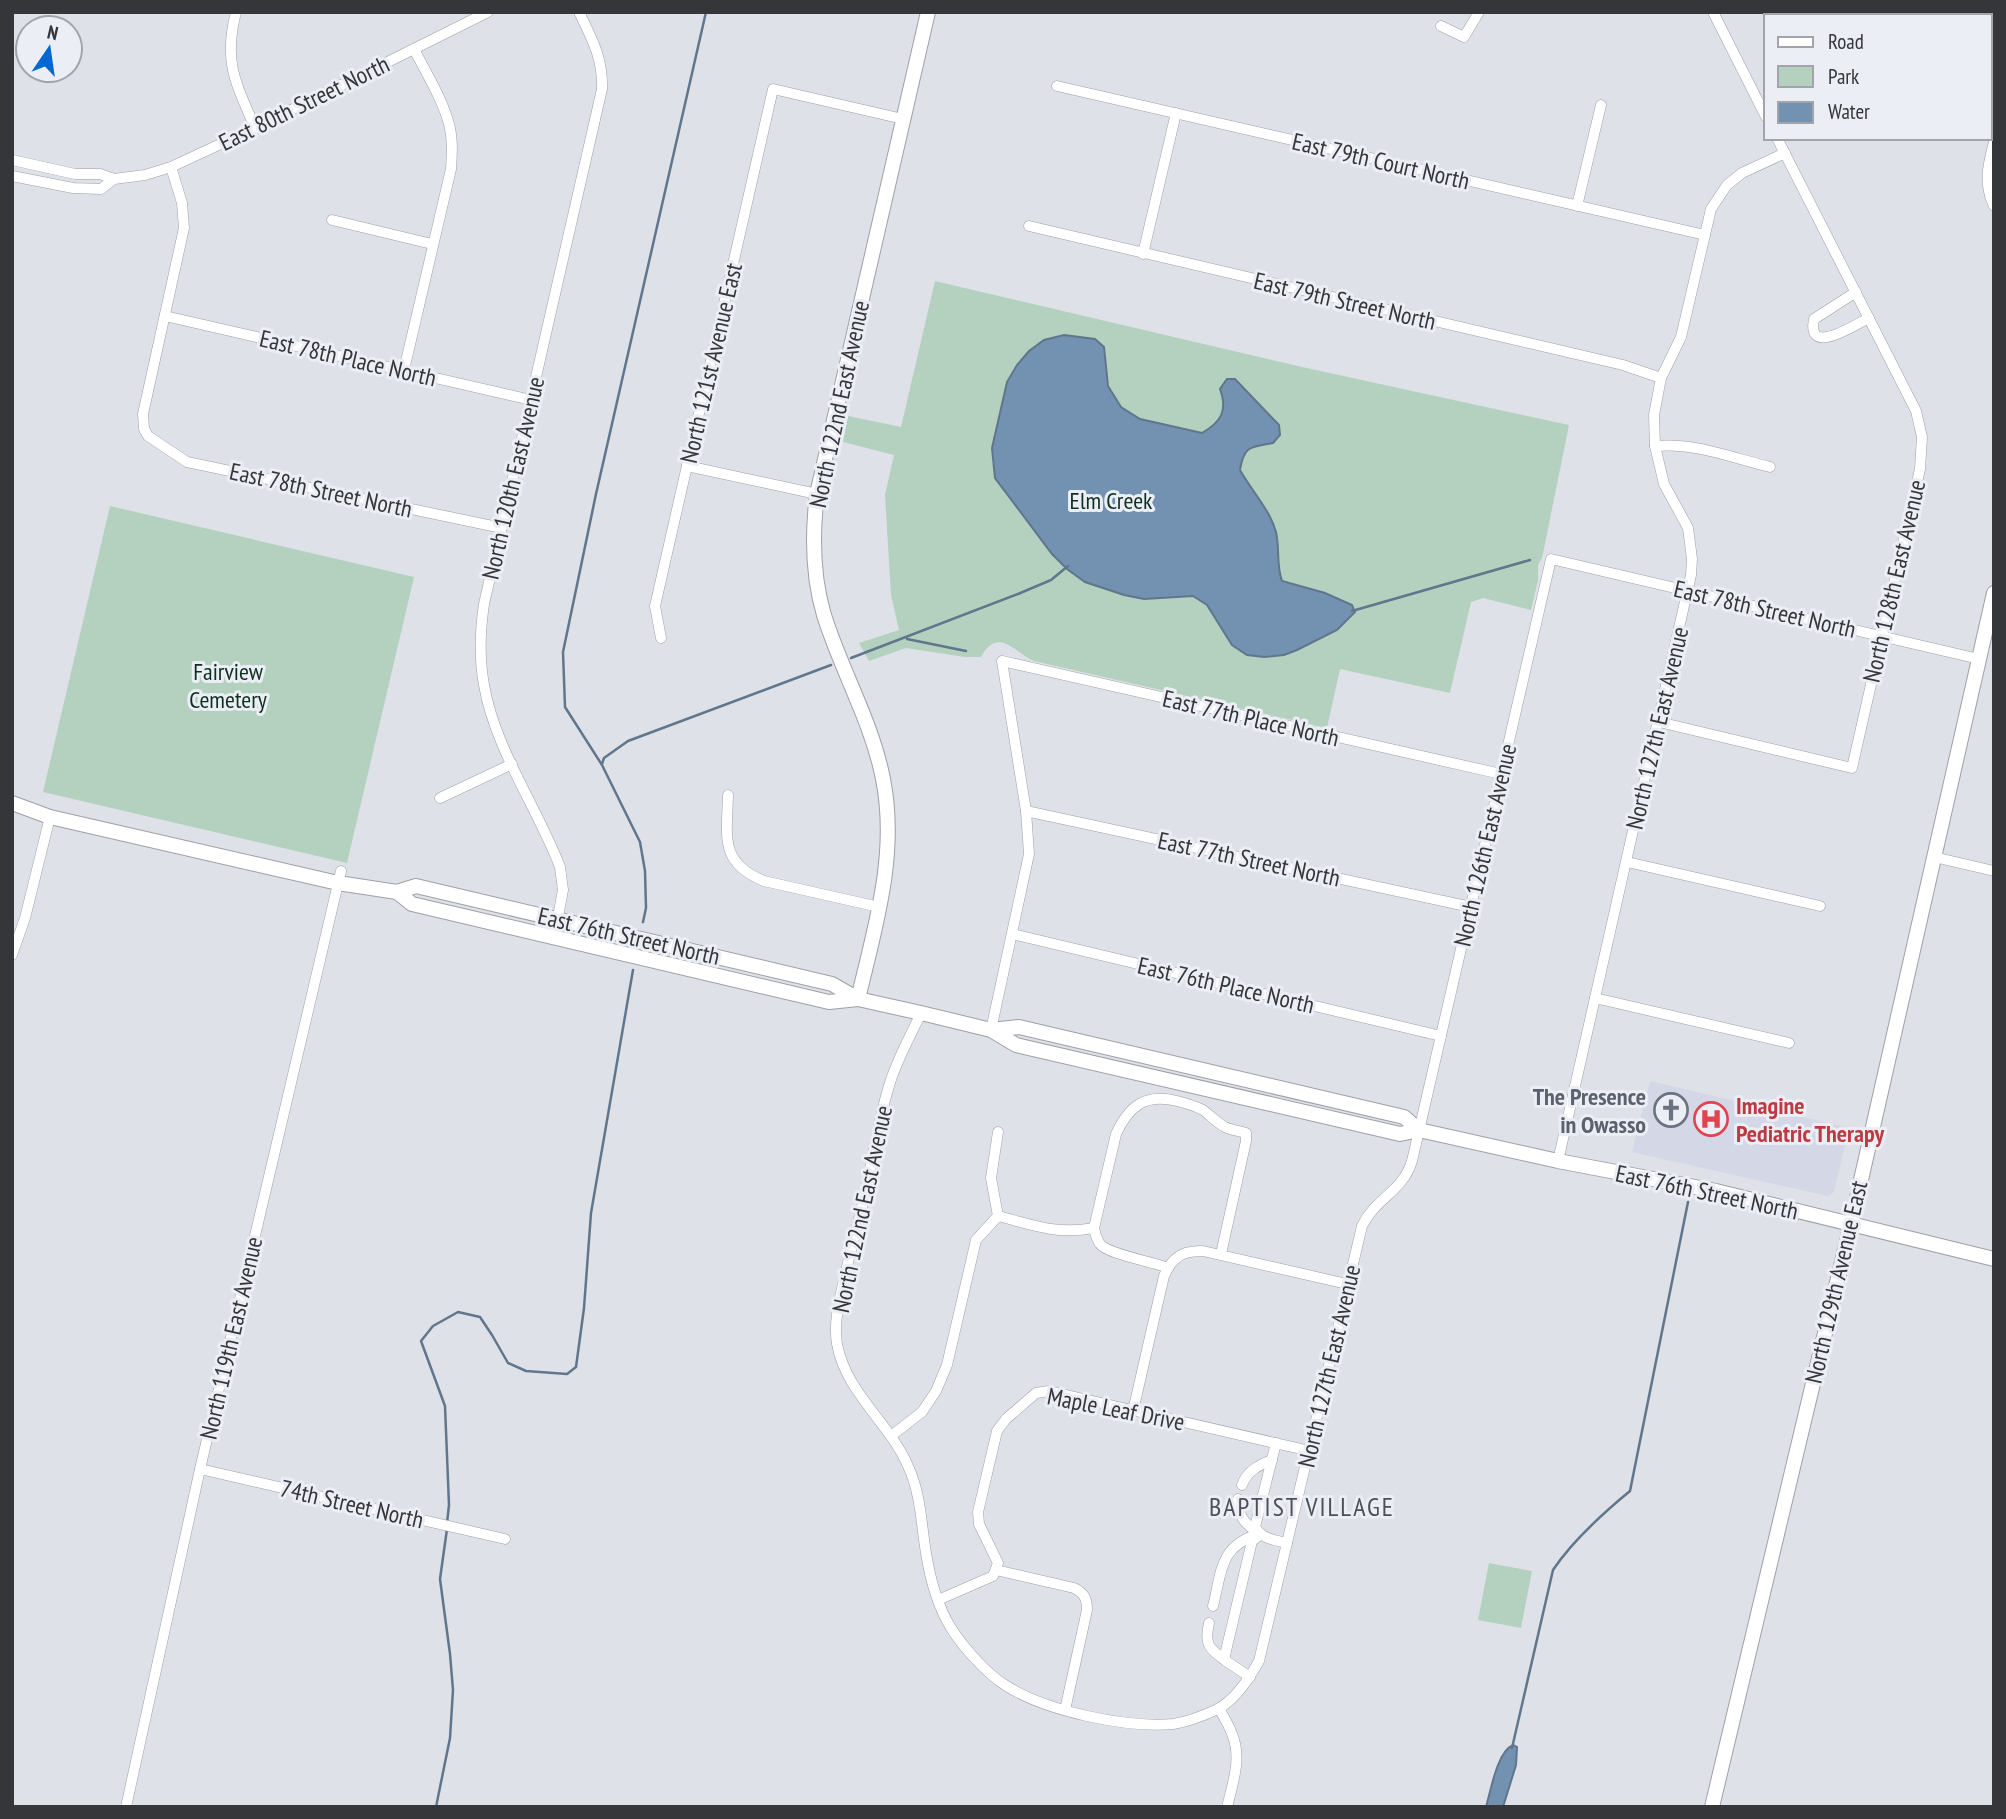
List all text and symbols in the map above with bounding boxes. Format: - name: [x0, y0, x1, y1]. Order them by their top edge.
- north arrow: [14, 14, 84, 84]
- legend: [1764, 14, 1992, 140]
- text: N: [45, 20, 61, 45]
- text: Road: [1828, 28, 1864, 55]
- street label: East 80th Street North: [214, 48, 394, 158]
- text: Park: [1828, 63, 1859, 90]
- text: Water: [1828, 98, 1870, 125]
- street label: East 79th Court North: [1289, 126, 1473, 196]
- street label: North 121st Avenue East: [673, 259, 749, 466]
- street label: East 79th Street North: [1251, 265, 1439, 337]
- street label: North 122nd East Avenue: [802, 298, 876, 510]
- street label: East 78th Place North: [257, 323, 439, 393]
- street label: North 120th East Avenue: [475, 374, 551, 582]
- street label: East 78th Street North: [227, 456, 415, 524]
- street label: North 128th East Avenue: [1856, 477, 1932, 685]
- park label: Elm Creek: [1070, 485, 1153, 516]
- street label: East 78th Street North: [1671, 573, 1859, 645]
- street label: North 127th East Avenue: [1619, 624, 1695, 832]
- park label: Fairview Cemetery: [189, 656, 267, 715]
- street label: East 77th Place North: [1160, 683, 1342, 753]
- street label: North 126th East Avenue: [1447, 741, 1523, 949]
- street label: East 77th Street North: [1155, 825, 1343, 893]
- street label: East 76th Street North: [535, 900, 723, 972]
- street label: East 76th Place North: [1135, 950, 1317, 1020]
- place label: The Presence in Owasso: [1533, 1081, 1646, 1140]
- place label: Imagine Pediatric Therapy: [1736, 1090, 1884, 1149]
- church icon: The Presence in Owasso: [1652, 1091, 1690, 1129]
- hospital icon: Imagine Pediatric Therapy: [1692, 1100, 1730, 1138]
- street label: North 122nd East Avenue: [825, 1103, 899, 1315]
- street label: East 76th Street North: [1613, 1158, 1801, 1226]
- street label: North 129th Avenue East: [1798, 1177, 1874, 1386]
- street label: North 119th East Avenue: [193, 1234, 269, 1442]
- street label: North 127th East Avenue: [1291, 1262, 1367, 1470]
- street label: Maple Leaf Drive: [1045, 1381, 1187, 1437]
- street label: 74th Street North: [277, 1472, 427, 1536]
- district label: BAPTIST VILLAGE: [1209, 1490, 1395, 1523]

